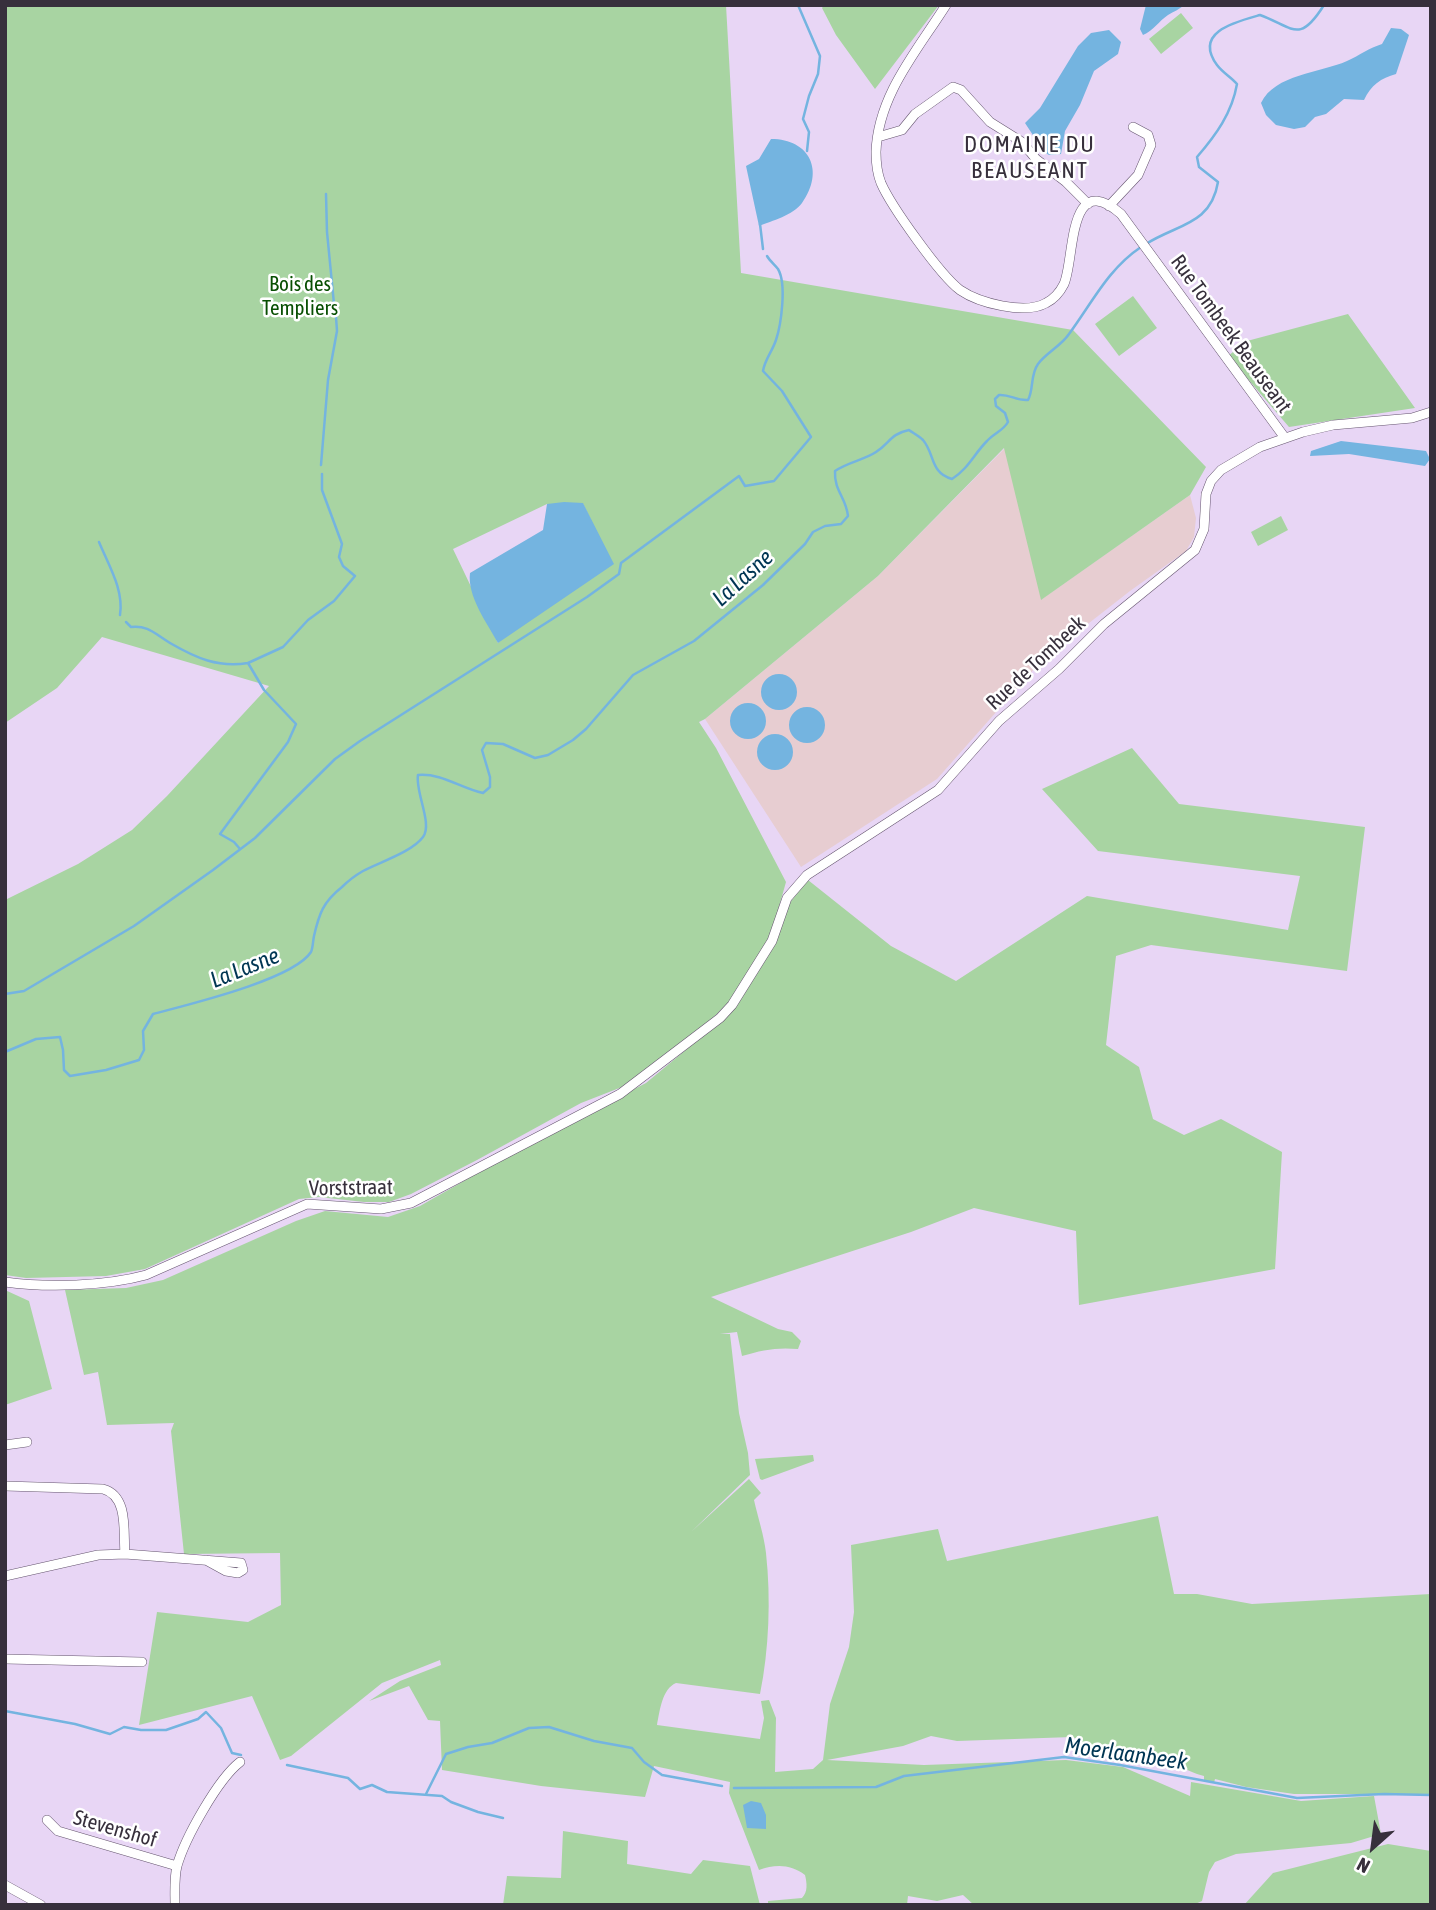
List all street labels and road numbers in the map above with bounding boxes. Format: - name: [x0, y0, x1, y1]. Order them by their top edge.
- street label: Rue Tombeek Beauseant: [1165, 250, 1297, 418]
- street label: Rue de Tombeek: [981, 611, 1091, 715]
- street label: Vorststraat: [309, 1175, 393, 1201]
- street label: Stevenshof: [70, 1805, 160, 1853]

